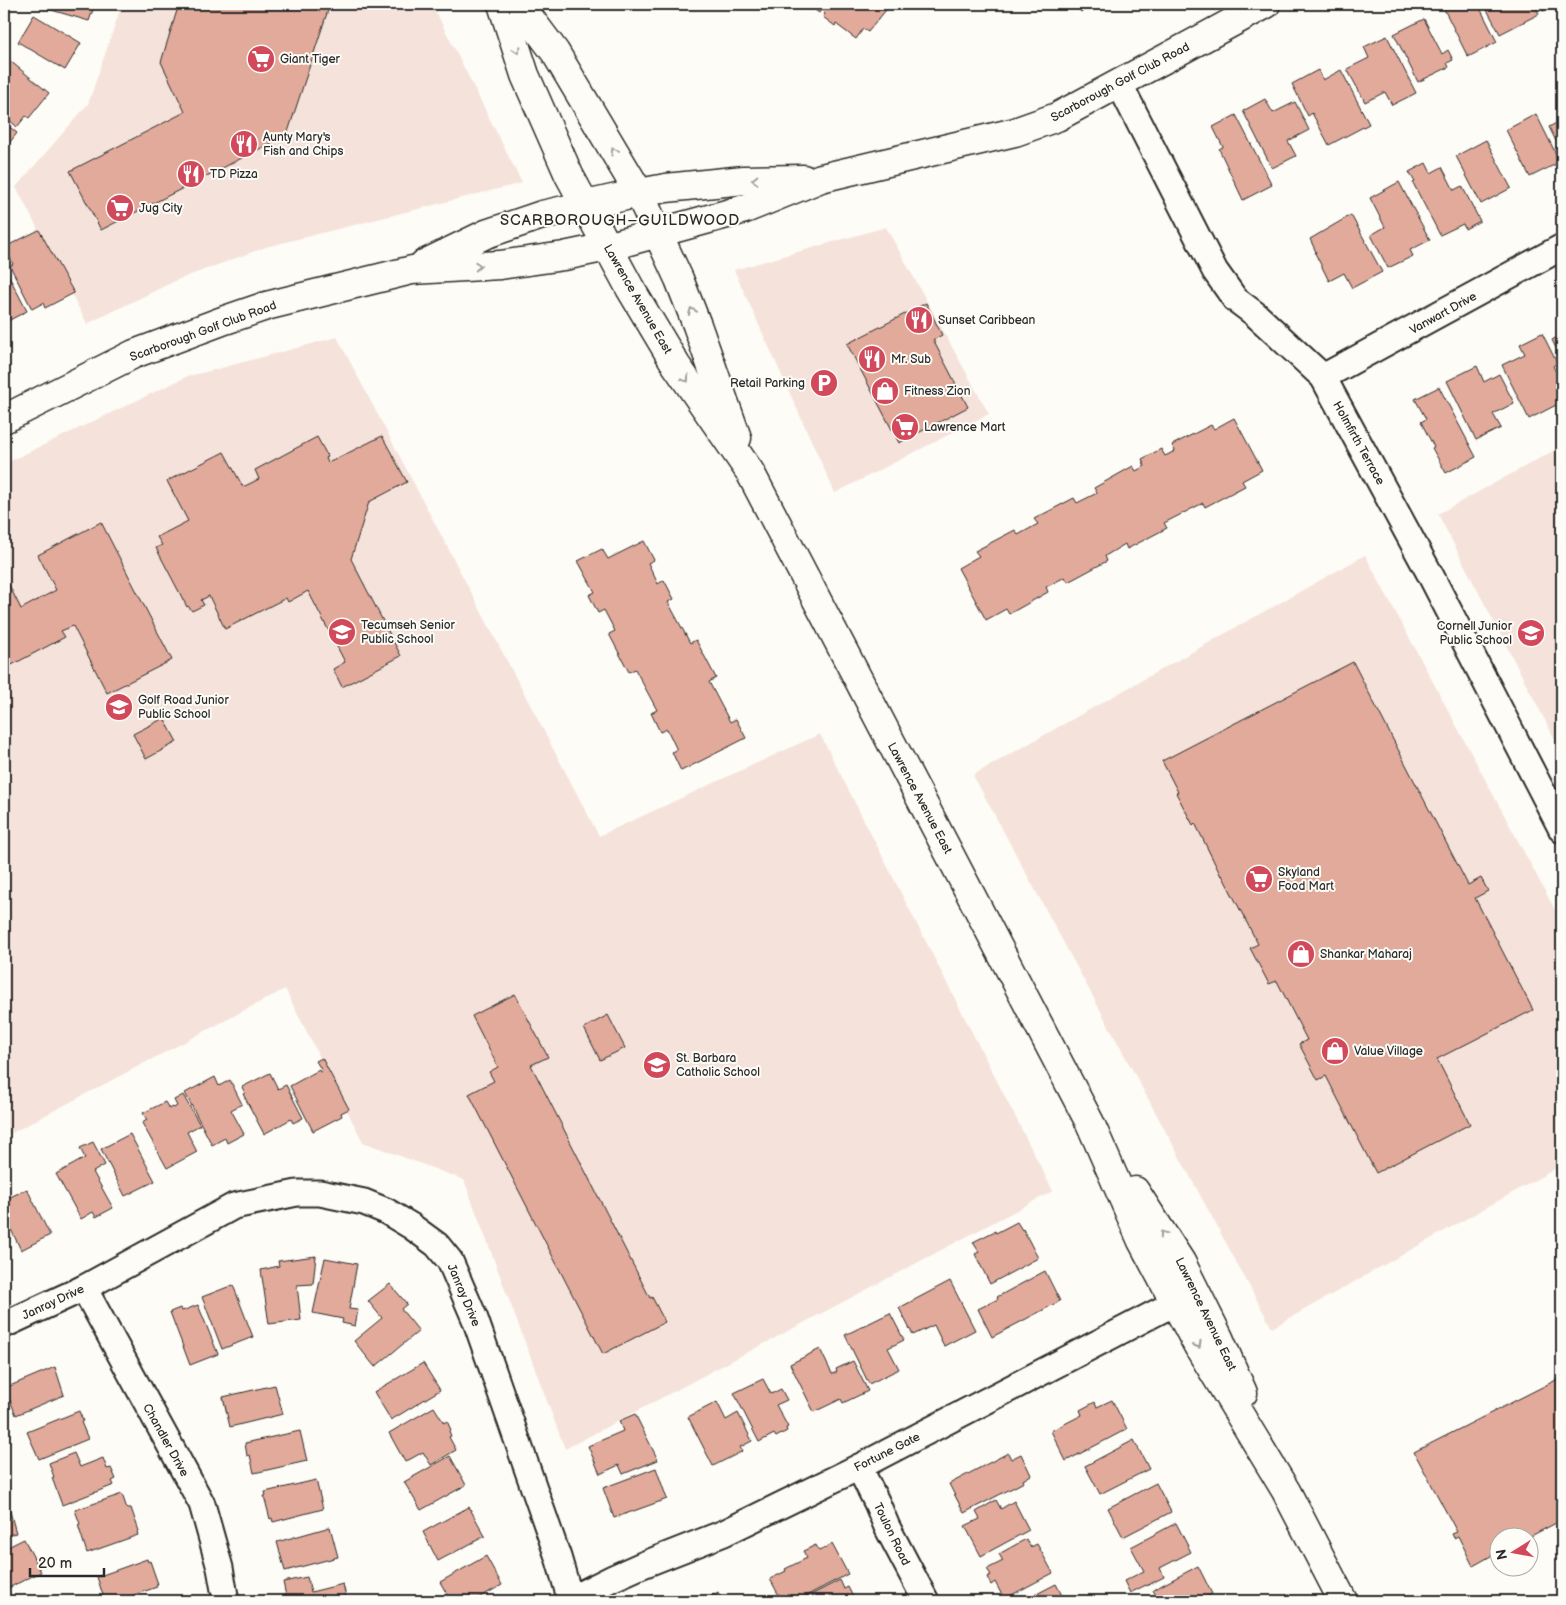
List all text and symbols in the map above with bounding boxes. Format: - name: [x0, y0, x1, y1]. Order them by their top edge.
- street label: Scarborough Golf Club Road: [1048, 39, 1192, 125]
- supermarket icon: Giant Tiger: [246, 44, 276, 74]
- one-way arrow: [512, 45, 522, 54]
- place label: Giant Tiger: [280, 52, 341, 67]
- restaurant icon: Aunty Mary's Fish and Chips: [229, 129, 259, 159]
- place label: Aunty Mary's Fish and Chips: [263, 130, 343, 159]
- one-way arrow: [610, 147, 620, 156]
- restaurant icon: TD Pizza: [176, 159, 206, 189]
- place label: TD Pizza: [210, 167, 258, 182]
- one-way arrow: [750, 175, 758, 185]
- supermarket icon: Jug City: [105, 193, 135, 223]
- place label: Jug City: [139, 201, 183, 216]
- district label: SCARBOROUGH–GUILDWOOD: [500, 211, 740, 230]
- street label: Lawrence Avenue East: [600, 242, 675, 357]
- one-way arrow: [474, 261, 482, 272]
- street label: Vanwart Drive: [1407, 289, 1479, 338]
- street label: Scarborough Golf Club Road: [128, 298, 279, 365]
- restaurant icon: Sunset Caribbean: [904, 305, 934, 335]
- one-way arrow: [687, 307, 698, 316]
- place label: Sunset Caribbean: [938, 313, 1036, 328]
- restaurant icon: Mr. Sub: [857, 344, 887, 374]
- place label: Mr. Sub: [891, 352, 931, 367]
- parking icon: Retail Parking: [809, 368, 839, 398]
- one-way arrow: [680, 373, 689, 382]
- place label: Retail Parking: [730, 376, 805, 391]
- shop icon: Fitness Zion: [870, 376, 900, 406]
- place label: Fitness Zion: [904, 384, 971, 399]
- street label: Holmfirth Terrace: [1329, 399, 1388, 488]
- supermarket icon: Lawrence Mart: [890, 412, 920, 442]
- place label: Lawrence Mart: [924, 420, 1006, 435]
- school or university icon: Tecumseh Senior Public School: [327, 617, 357, 647]
- place label: Tecumseh Senior Public School: [361, 618, 456, 647]
- school or university icon: Cornell Junior Public School: [1516, 618, 1546, 648]
- place label: Cornell Junior Public School: [1437, 619, 1513, 648]
- school or university icon: Golf Road Junior Public School: [104, 692, 134, 722]
- place label: Golf Road Junior Public School: [138, 693, 229, 722]
- street label: Lawrence Avenue East: [884, 740, 955, 857]
- supermarket icon: Skyland Food Mart: [1244, 864, 1274, 894]
- place label: Skyland Food Mart: [1278, 865, 1334, 894]
- shop icon: Shankar Maharaj: [1286, 939, 1316, 969]
- place label: Shankar Maharaj: [1320, 947, 1412, 962]
- shop icon: Value Village: [1320, 1036, 1350, 1066]
- place label: Value Village: [1354, 1044, 1423, 1059]
- school or university icon: St. Barbara Catholic School: [642, 1050, 672, 1080]
- place label: St. Barbara Catholic School: [676, 1051, 760, 1080]
- one-way arrow: [1160, 1230, 1169, 1240]
- street label: Lawrence Avenue East: [1172, 1255, 1240, 1373]
- street label: Janray Drive: [444, 1262, 483, 1329]
- street label: Janray Drive: [20, 1282, 87, 1323]
- one-way arrow: [1192, 1340, 1202, 1349]
- street label: Chandler Drive: [139, 1401, 192, 1479]
- street label: Fortune Gate: [852, 1429, 923, 1475]
- street label: Toulon Road: [870, 1500, 913, 1568]
- north arrow: [1488, 1528, 1538, 1578]
- scale bar: [30, 1545, 104, 1577]
- text: N: [1492, 1548, 1511, 1561]
- text: 20 m: [38, 1554, 72, 1573]

